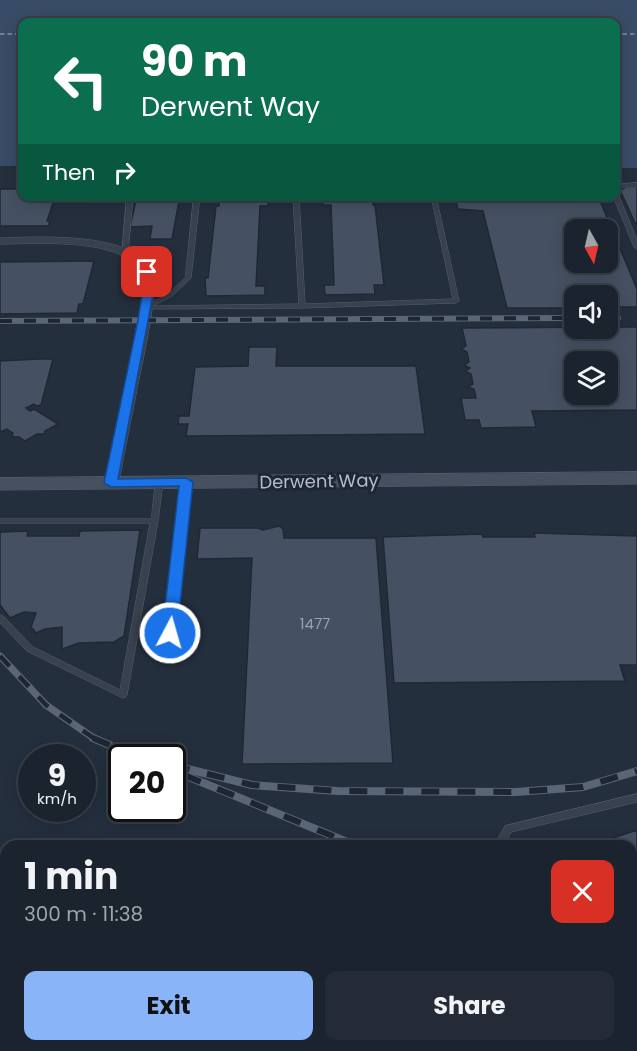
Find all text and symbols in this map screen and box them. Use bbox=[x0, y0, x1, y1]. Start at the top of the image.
text: 90 m bbox=[141, 32, 248, 91]
icon: left bbox=[42, 42, 120, 120]
text: Derwent Way bbox=[141, 88, 320, 125]
icon: right bbox=[108, 156, 141, 189]
text: Then bbox=[42, 157, 96, 188]
north arrow bbox=[564, 219, 618, 273]
map controls bbox=[564, 219, 618, 405]
pin bbox=[121, 246, 172, 297]
icon: arrive bbox=[130, 255, 163, 288]
button: sound bbox=[564, 285, 618, 339]
button: layers bbox=[564, 351, 618, 405]
street label: Derwent Way bbox=[259, 467, 379, 495]
position arrow bbox=[138, 601, 202, 665]
house number: 1477 bbox=[300, 613, 330, 634]
speed limit sign: 20 bbox=[108, 744, 186, 822]
text: 9 bbox=[48, 754, 66, 797]
text: km/h bbox=[37, 788, 77, 809]
text: 1 min bbox=[24, 851, 118, 902]
button: close bbox=[551, 860, 614, 923]
text: 300 m · 11:38 bbox=[24, 900, 143, 928]
button: Exit bbox=[24, 971, 313, 1040]
button: Share bbox=[325, 971, 614, 1040]

